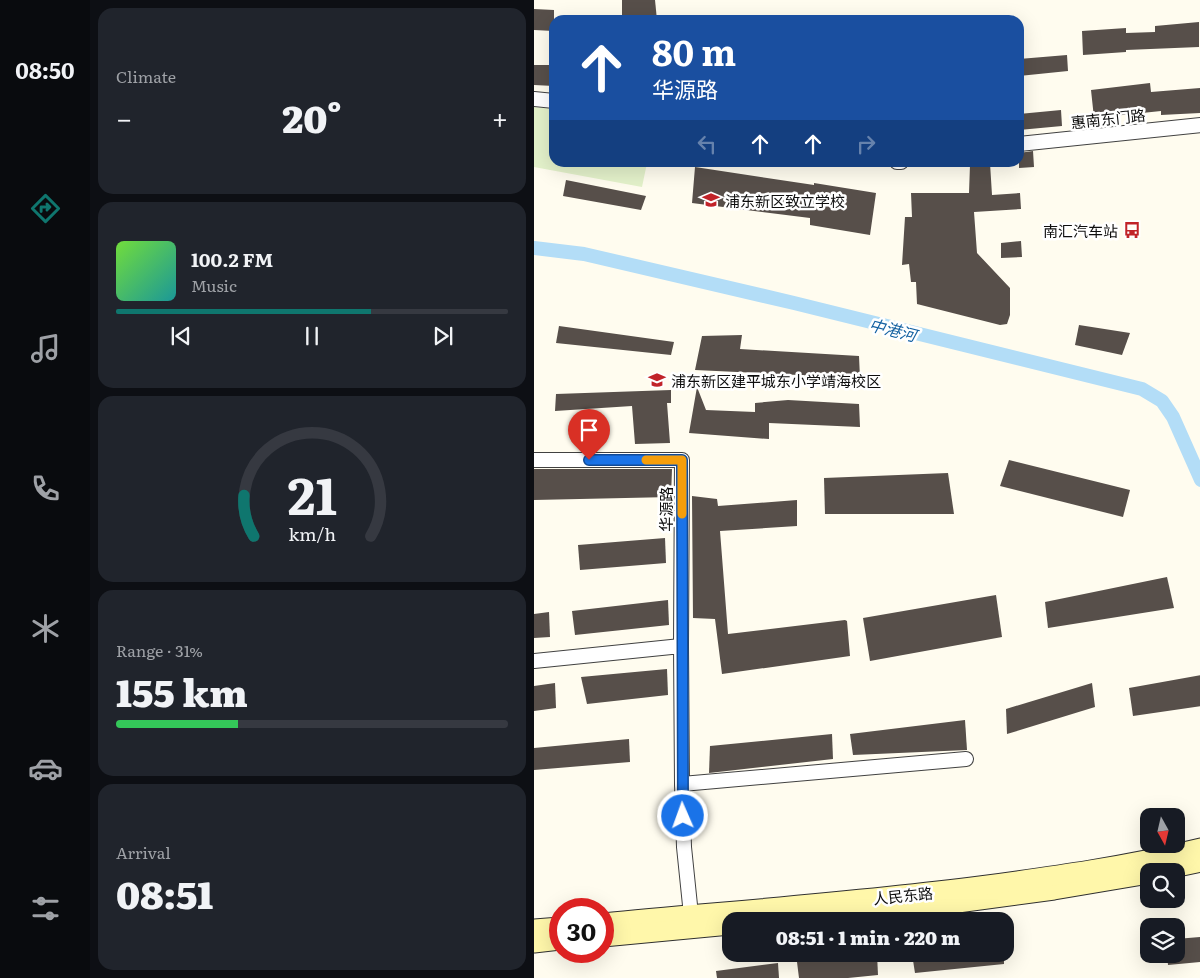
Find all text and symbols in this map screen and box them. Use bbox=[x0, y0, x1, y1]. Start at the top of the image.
text: 80 m bbox=[652, 25, 736, 77]
icon: ahead bbox=[569, 35, 634, 100]
text: 08:50 bbox=[15, 53, 75, 86]
text: Climate bbox=[116, 64, 176, 88]
text: 华源路 bbox=[652, 72, 718, 105]
text: 20° bbox=[282, 88, 342, 145]
text: − bbox=[116, 96, 132, 138]
text: + bbox=[492, 96, 508, 138]
street label: 惠南东门路 bbox=[1069, 103, 1147, 133]
icon: left bbox=[693, 130, 721, 158]
icon: ahead bbox=[746, 130, 774, 158]
icon: ahead bbox=[799, 130, 827, 158]
icon: right bbox=[852, 130, 880, 158]
place label: 浦东新区致立学校 bbox=[725, 189, 845, 212]
school or university icon: 浦东新区致立学校 bbox=[701, 190, 721, 210]
icon: directions bbox=[28, 191, 63, 226]
place label: 南汇汽车站 bbox=[1043, 219, 1118, 242]
bus stop icon: 南汇汽车站 bbox=[1122, 220, 1142, 240]
text: 100.2 FM bbox=[191, 245, 273, 273]
text: Music bbox=[191, 273, 237, 297]
water label: 中港河 bbox=[867, 312, 922, 347]
icon: previous bbox=[167, 322, 195, 350]
icon: pause bbox=[298, 322, 326, 350]
icon: next bbox=[429, 322, 457, 350]
icon: music bbox=[28, 331, 63, 366]
place label: 浦东新区建平城东小学靖海校区 bbox=[671, 369, 881, 392]
school or university icon: 浦东新区建平城东小学靖海校区 bbox=[647, 370, 667, 390]
pin bbox=[568, 409, 610, 460]
icon: arrive bbox=[575, 416, 603, 444]
text: 21 bbox=[287, 454, 337, 531]
icon: phone bbox=[28, 471, 63, 506]
street label: 华源路 bbox=[654, 486, 677, 532]
text: km/h bbox=[288, 520, 336, 547]
icon: climate bbox=[28, 611, 63, 646]
text: Range · 31% bbox=[116, 638, 203, 662]
text: 155 km bbox=[116, 662, 248, 719]
icon: car bbox=[28, 751, 63, 786]
position arrow bbox=[656, 789, 708, 841]
north arrow bbox=[1140, 808, 1185, 852]
map controls bbox=[1140, 808, 1185, 963]
text: Arrival bbox=[116, 840, 171, 864]
button: search bbox=[1140, 863, 1185, 908]
text: 08:51 bbox=[116, 864, 213, 921]
street label: 人民东路 bbox=[872, 880, 934, 910]
icon: filters bbox=[28, 891, 63, 926]
speed limit sign: 30 bbox=[549, 898, 614, 963]
button: layers bbox=[1140, 918, 1185, 963]
text: 08:51 · 1 min · 220 m bbox=[776, 923, 960, 951]

